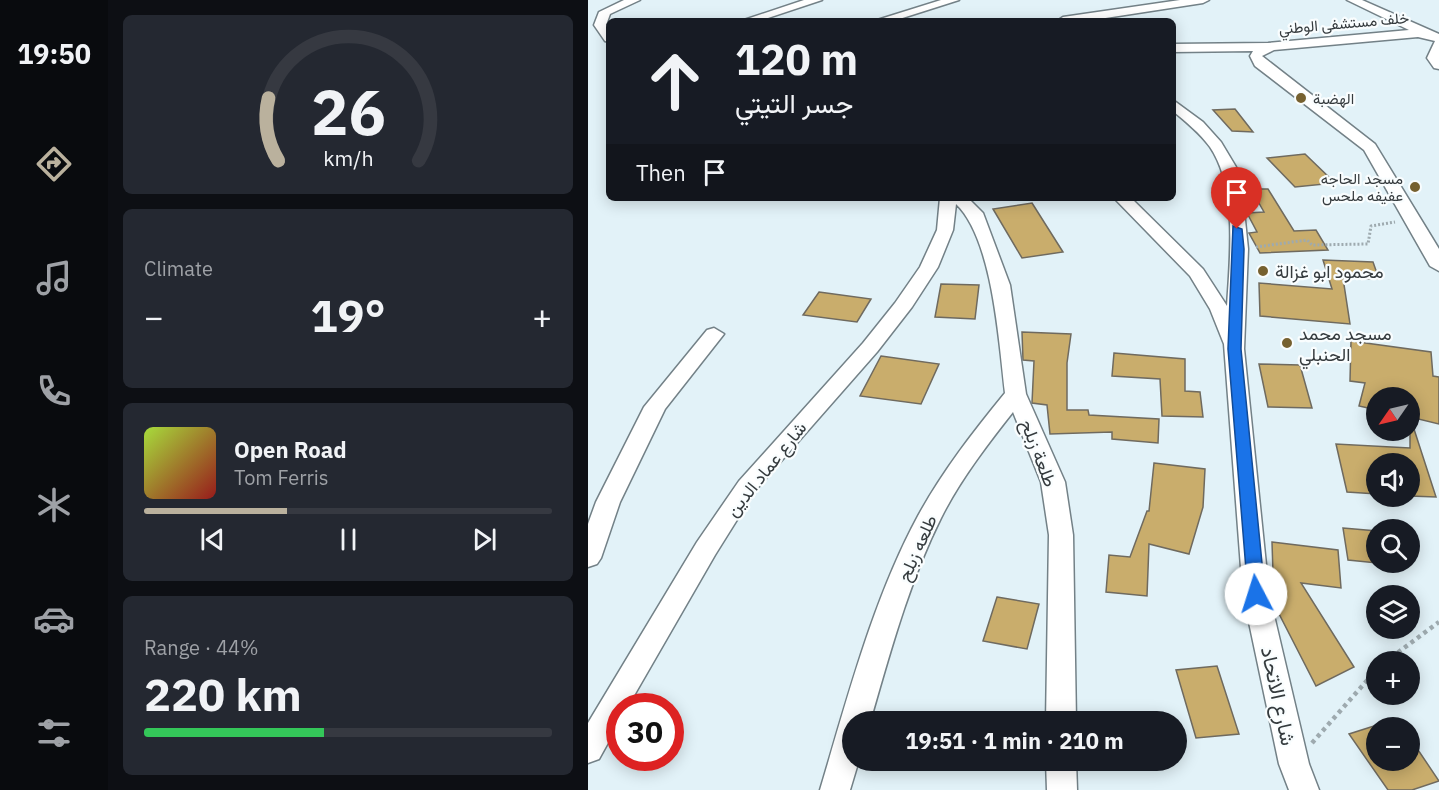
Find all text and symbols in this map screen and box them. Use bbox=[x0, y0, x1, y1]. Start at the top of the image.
street label: خلف مستشفى الوطني bbox=[1278, 8, 1410, 42]
text: 120 m bbox=[735, 32, 858, 87]
text: 19:50 bbox=[17, 36, 91, 71]
icon: ahead bbox=[636, 42, 714, 120]
text: 26 bbox=[311, 72, 385, 153]
text: جسر التيتي bbox=[735, 85, 853, 120]
place label: الهضبة bbox=[1313, 89, 1354, 108]
marker: الهضبة bbox=[1294, 91, 1308, 105]
icon: directions bbox=[33, 143, 75, 185]
text: km/h bbox=[323, 145, 373, 173]
icon: arrive bbox=[698, 156, 731, 189]
text: Then bbox=[636, 158, 686, 187]
pin bbox=[1211, 167, 1262, 229]
place label: مسجد الحاجه عفيفه ملحس bbox=[1321, 169, 1403, 206]
icon: arrive bbox=[1220, 176, 1253, 209]
marker: مسجد الحاجه عفيفه ملحس bbox=[1408, 180, 1422, 194]
text: Climate bbox=[144, 255, 213, 282]
icon: music bbox=[33, 257, 75, 299]
place label: محمود ابو غزالة bbox=[1275, 260, 1384, 283]
marker: محمود ابو غزالة bbox=[1256, 264, 1270, 278]
text: 19° bbox=[310, 286, 386, 344]
text: − bbox=[144, 295, 164, 338]
text: + bbox=[532, 295, 552, 338]
place label: مسجد محمد الحنبلي bbox=[1299, 322, 1392, 370]
marker: مسجد محمد الحنبلي bbox=[1280, 336, 1294, 350]
icon: phone bbox=[33, 370, 75, 412]
north arrow bbox=[1366, 387, 1420, 441]
map controls bbox=[1366, 387, 1420, 771]
street label: طلعة زبلح bbox=[1015, 416, 1062, 490]
street label: شارع عماد الدين bbox=[721, 417, 812, 522]
text: Open Road bbox=[234, 435, 347, 464]
button: sound bbox=[1366, 453, 1420, 507]
text: Tom Ferris bbox=[234, 464, 329, 491]
icon: climate bbox=[33, 484, 75, 526]
street label: طلعه زبلح bbox=[892, 511, 943, 585]
button: search bbox=[1366, 519, 1420, 573]
icon: previous bbox=[196, 523, 229, 556]
icon: pause bbox=[332, 523, 365, 556]
icon: next bbox=[468, 523, 501, 556]
position arrow bbox=[1224, 562, 1288, 626]
button: layers bbox=[1366, 585, 1420, 639]
icon: car bbox=[33, 598, 75, 640]
text: Range · 44% bbox=[144, 634, 259, 661]
street label: شارع الاتحاد bbox=[1254, 644, 1303, 748]
button: + bbox=[1366, 651, 1420, 705]
text: 220 km bbox=[144, 665, 302, 723]
speed limit sign: 30 bbox=[606, 693, 684, 771]
icon: filters bbox=[33, 712, 75, 754]
button: − bbox=[1366, 717, 1420, 771]
text: 19:51 · 1 min · 210 m bbox=[905, 726, 1124, 755]

